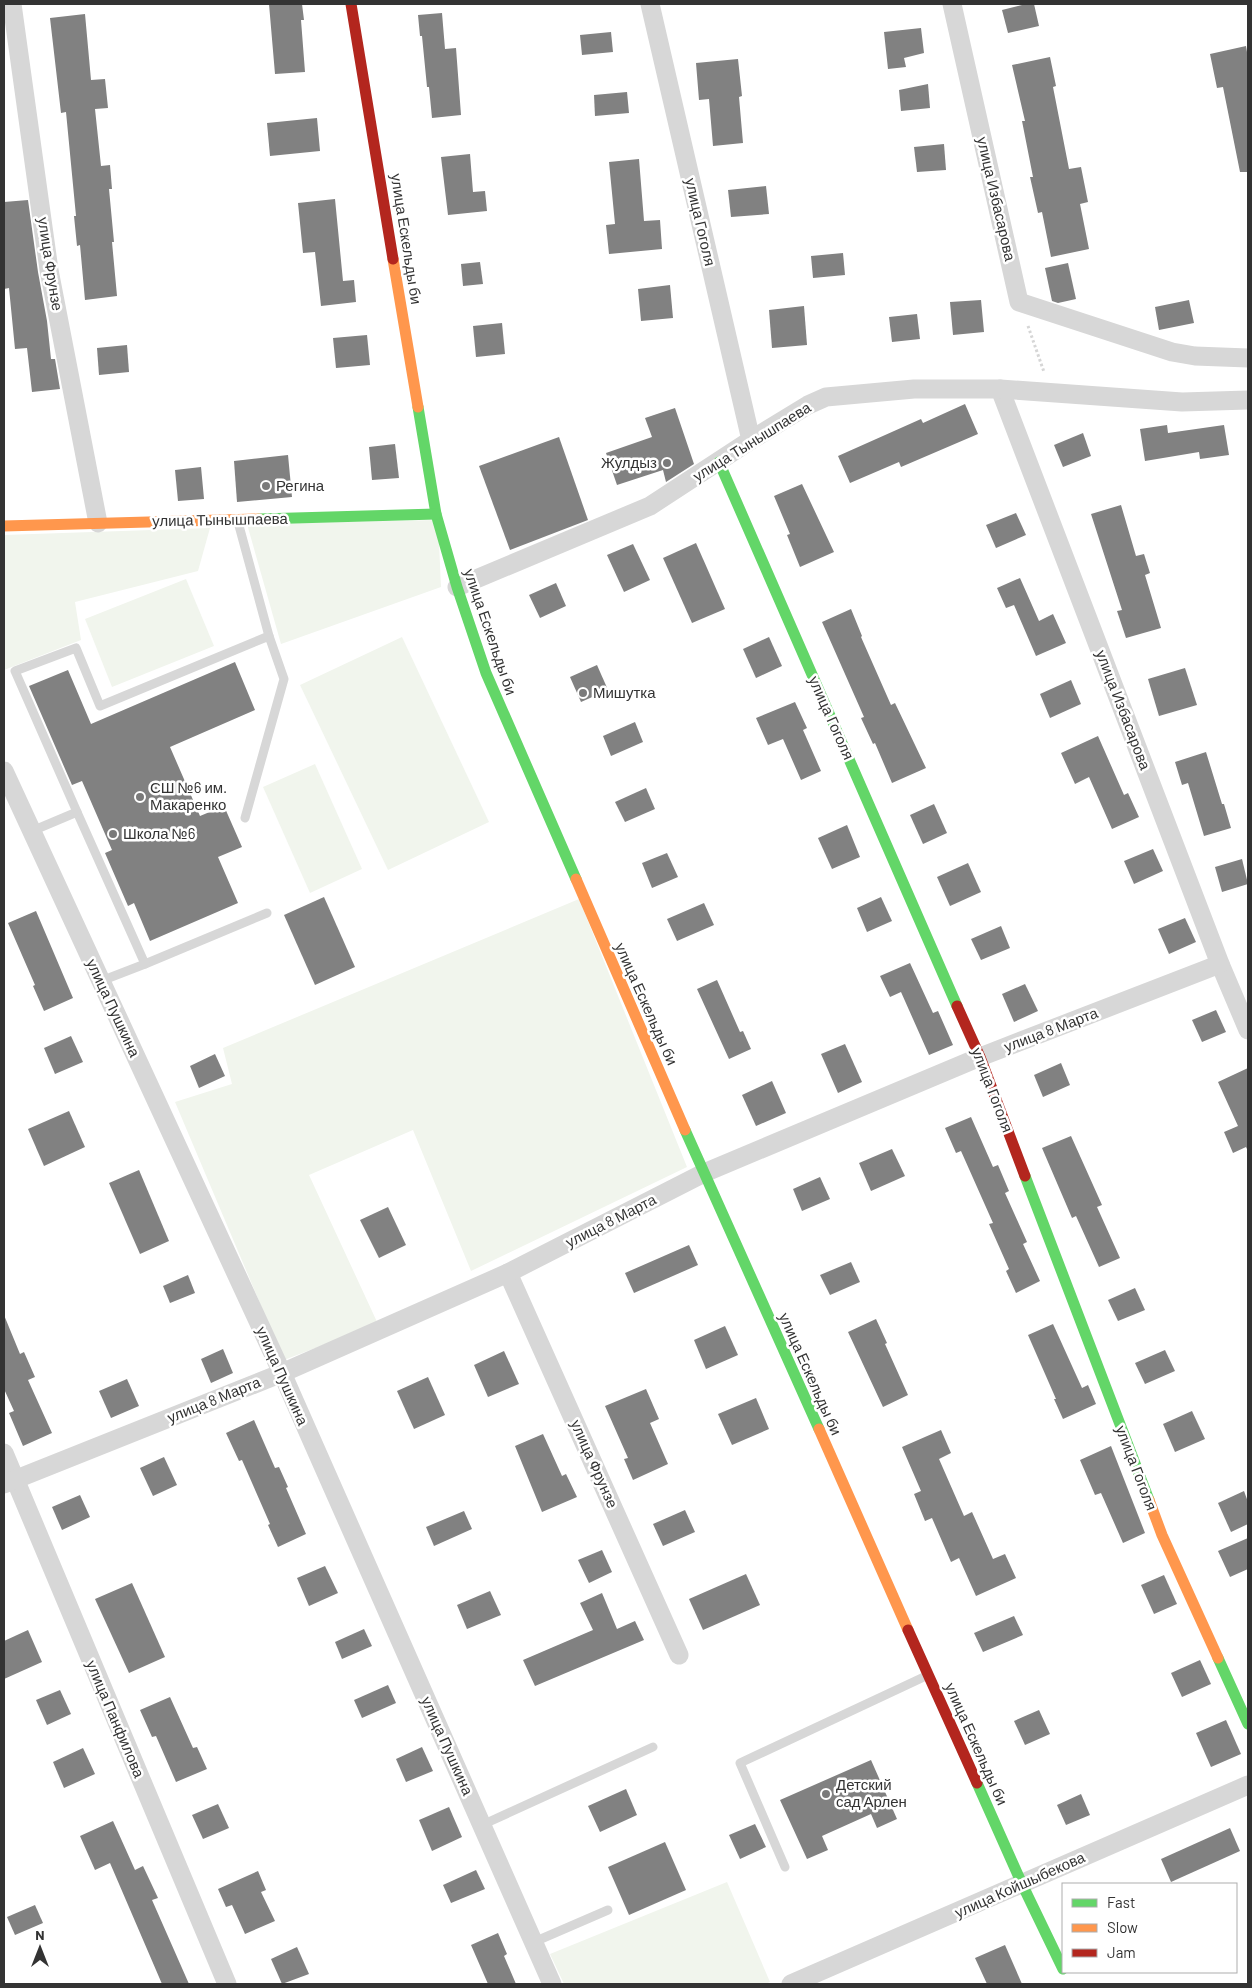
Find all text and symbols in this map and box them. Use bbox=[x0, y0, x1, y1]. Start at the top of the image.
street label: улица Избасарова bbox=[974, 135, 1020, 263]
street label: улица Ескельды би bbox=[388, 172, 426, 306]
street label: улица Гоголя bbox=[682, 176, 720, 268]
street label: улица Фрунзе bbox=[35, 216, 67, 312]
street label: улица Тынышпаева bbox=[689, 397, 814, 485]
place label: Жулдыз bbox=[601, 453, 657, 471]
marker: Жулдыз bbox=[661, 457, 673, 469]
place label: Регина bbox=[276, 476, 325, 494]
marker: Регина bbox=[260, 480, 272, 492]
street label: улица Тынышпаева bbox=[152, 509, 289, 529]
street label: улица Ескельды би bbox=[461, 566, 521, 697]
street label: улица Избасарова bbox=[1093, 647, 1155, 773]
street label: улица Гоголя bbox=[805, 673, 858, 762]
place label: Мишутка bbox=[593, 683, 656, 701]
marker: Мишутка bbox=[577, 687, 589, 699]
place label: СШ №6 им. Макаренко bbox=[150, 778, 227, 813]
marker: СШ №6 им. Макаренко bbox=[134, 791, 146, 803]
place label: Школа №6 bbox=[123, 824, 195, 842]
marker: Школа №6 bbox=[107, 828, 119, 840]
street label: улица Ескельды би bbox=[612, 940, 682, 1068]
street label: улица Пушкина bbox=[83, 956, 145, 1060]
street label: улица 8 Марта bbox=[1001, 1003, 1101, 1055]
street label: улица Гоголя bbox=[968, 1045, 1017, 1135]
street label: улица 8 Марта bbox=[562, 1189, 659, 1251]
street label: улица Ескельды би bbox=[776, 1310, 846, 1438]
street label: улица Пушкина bbox=[253, 1323, 313, 1428]
street label: улица 8 Марта bbox=[164, 1372, 264, 1426]
street label: улица Фрунзе bbox=[567, 1417, 622, 1510]
street label: улица Гоголя bbox=[1112, 1423, 1161, 1513]
street label: улица Панфилова bbox=[83, 1657, 149, 1781]
street label: улица Ескельды би bbox=[942, 1680, 1012, 1808]
street label: улица Пушкина bbox=[418, 1693, 478, 1798]
place label: Детский сад Арлен bbox=[836, 1775, 907, 1810]
marker: Детский сад Арлен bbox=[820, 1788, 832, 1800]
street label: улица Койшыбекова bbox=[952, 1847, 1088, 1921]
legend bbox=[1062, 1883, 1237, 1973]
text: Fast bbox=[1107, 1893, 1135, 1911]
text: Slow bbox=[1107, 1918, 1138, 1936]
north arrow bbox=[15, 1923, 65, 1973]
text: N bbox=[35, 1926, 45, 1943]
text: Jam bbox=[1107, 1943, 1136, 1961]

